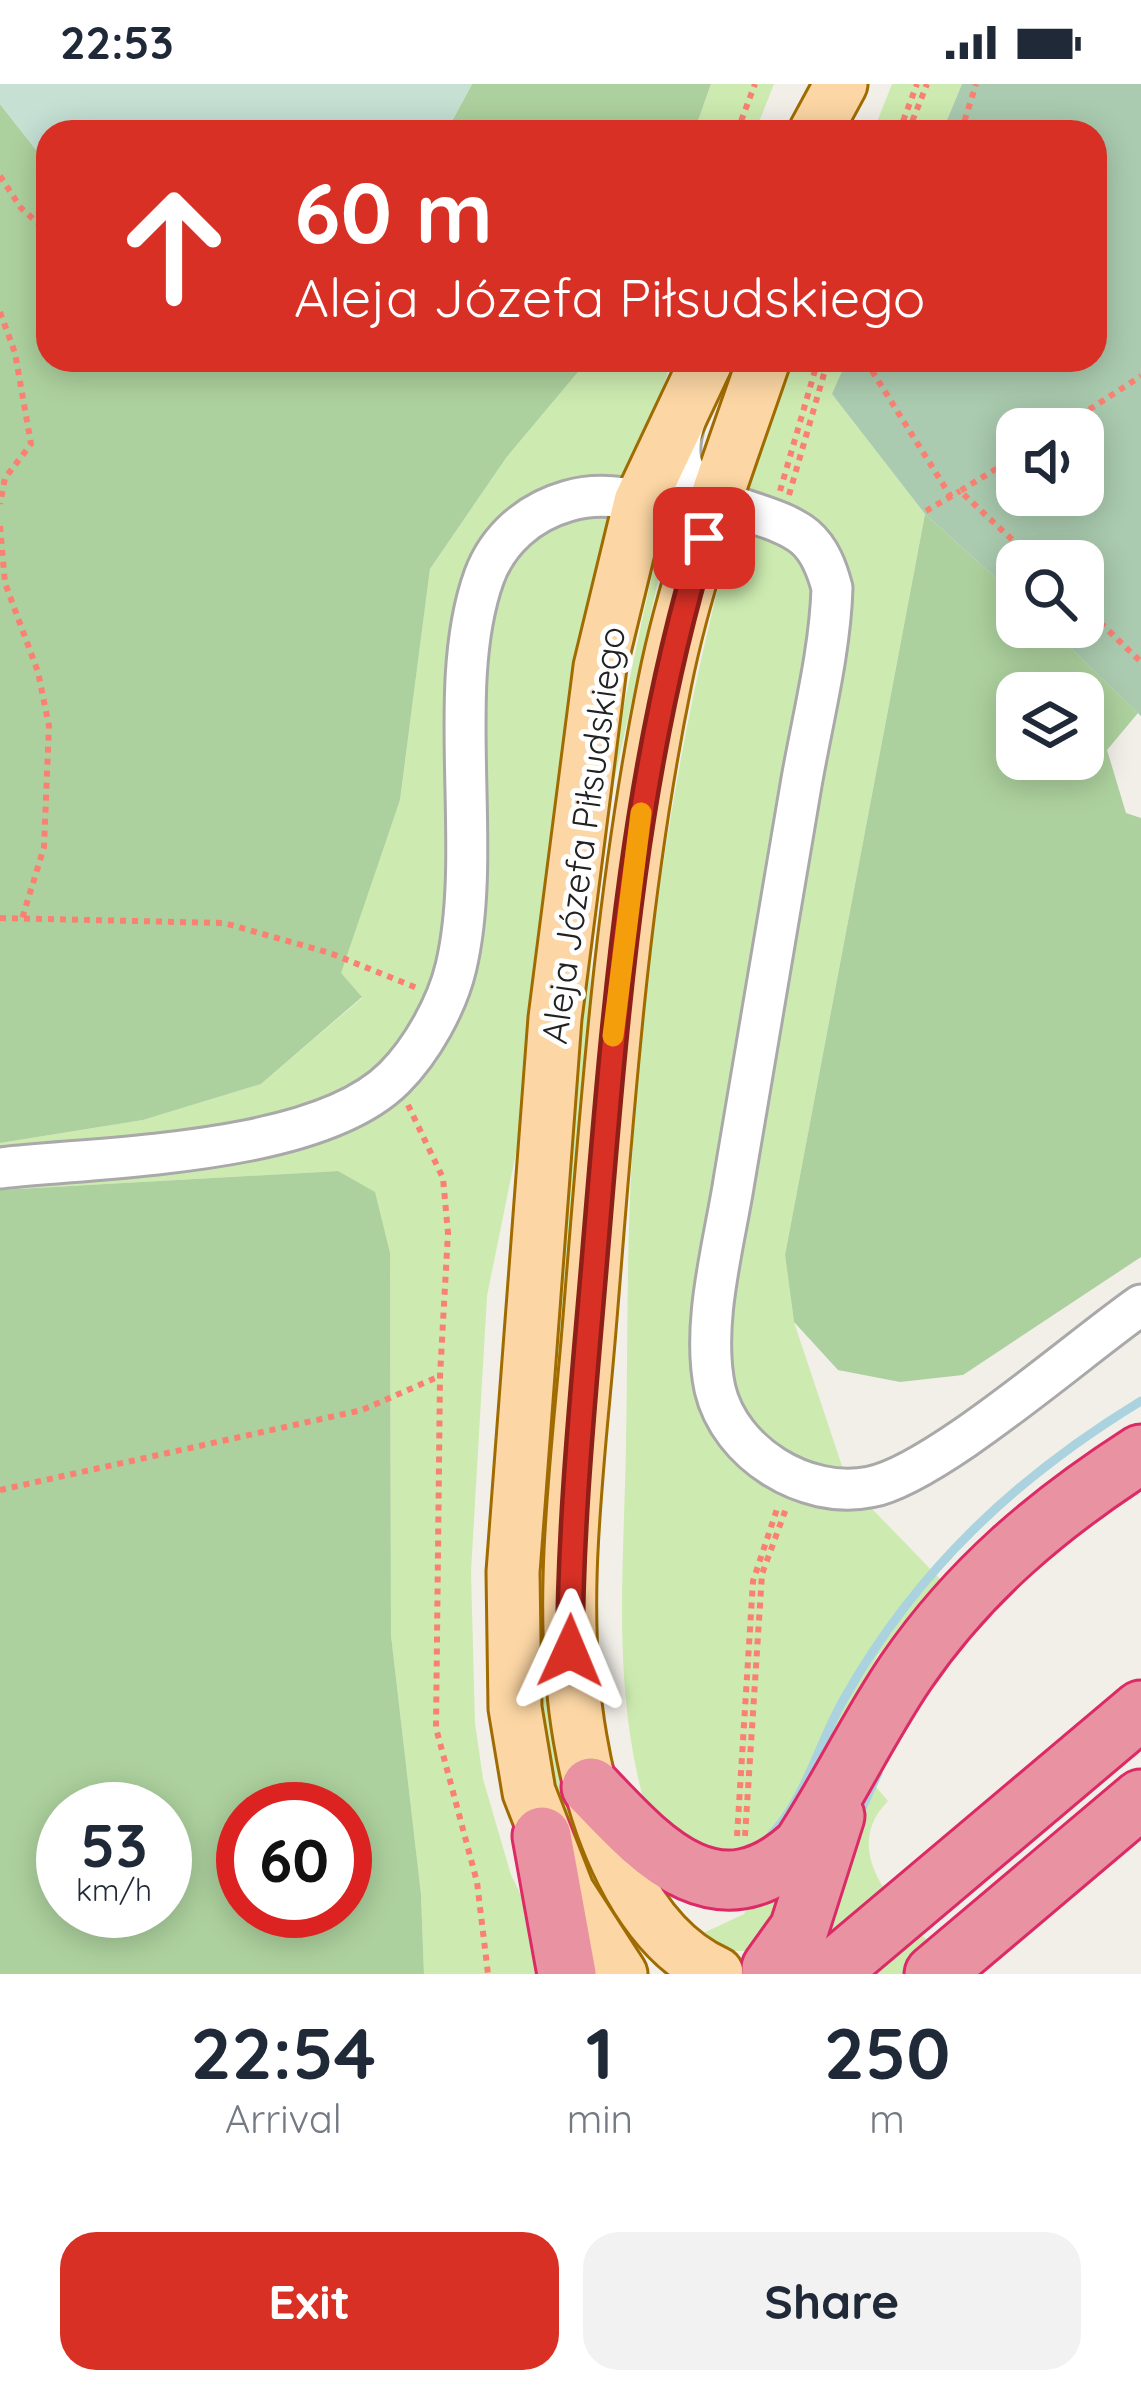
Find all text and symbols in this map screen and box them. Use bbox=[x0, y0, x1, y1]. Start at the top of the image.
text: 22:53 bbox=[60, 14, 174, 70]
text: 60 m bbox=[294, 159, 493, 264]
icon: ahead bbox=[96, 168, 252, 324]
text: Aleja Józefa Piłsudskiego bbox=[294, 263, 925, 331]
map controls bbox=[996, 408, 1104, 780]
button: sound bbox=[996, 408, 1104, 516]
pin bbox=[653, 487, 755, 589]
icon: arrive bbox=[671, 505, 737, 571]
button: search bbox=[996, 540, 1104, 648]
street label: Aleja Józefa Piłsudskiego bbox=[531, 623, 634, 1046]
button: layers bbox=[996, 672, 1104, 780]
position arrow bbox=[507, 1588, 633, 1714]
speed limit sign: 60 bbox=[216, 1782, 372, 1938]
text: 53 bbox=[81, 1807, 147, 1882]
text: km/h bbox=[76, 1871, 152, 1909]
text: 22:54 bbox=[191, 2007, 376, 2097]
text: 1 bbox=[586, 2007, 614, 2097]
text: 250 bbox=[824, 2007, 950, 2097]
text: Arrival bbox=[225, 2094, 342, 2143]
text: min bbox=[567, 2094, 633, 2143]
text: m bbox=[869, 2094, 905, 2143]
button: Exit bbox=[60, 2232, 559, 2370]
button: Share bbox=[583, 2232, 1081, 2370]

